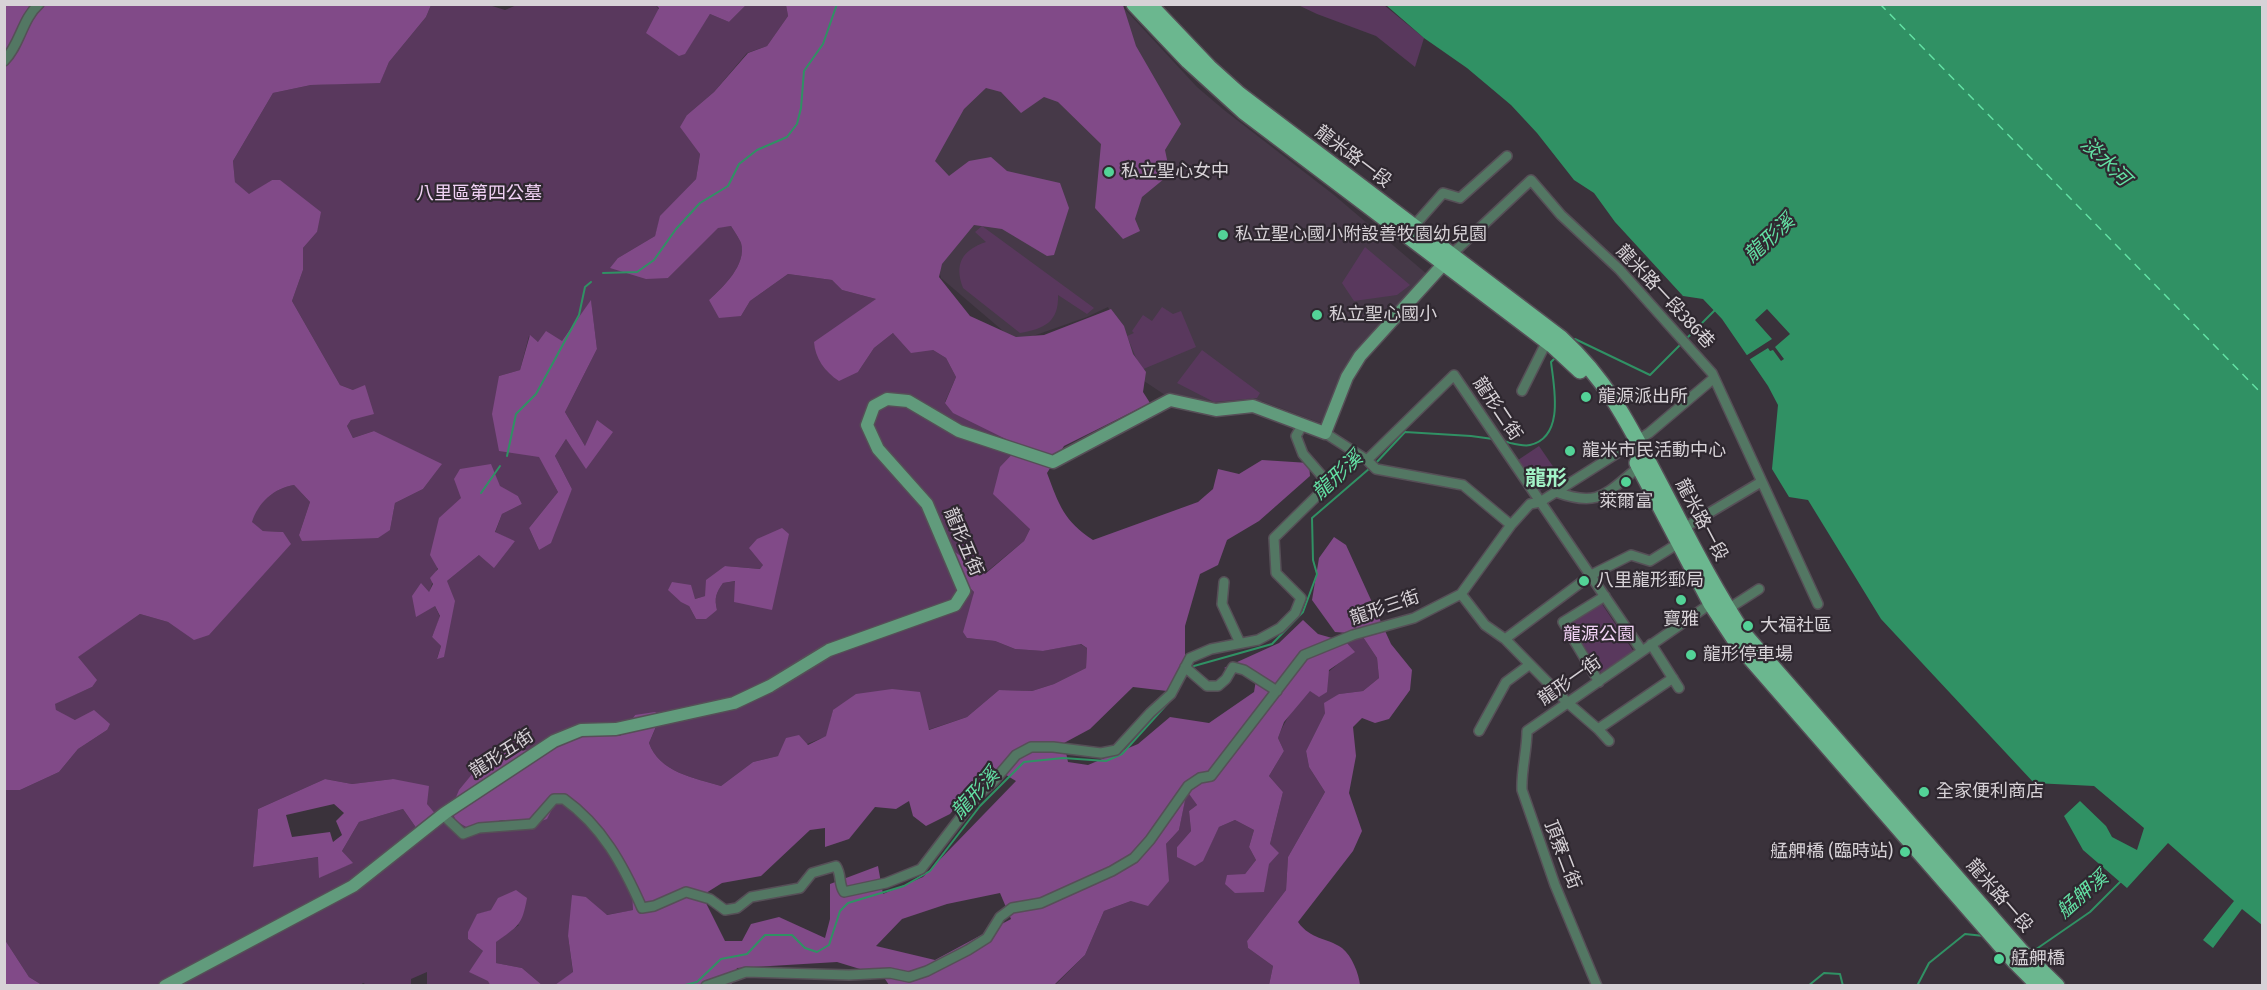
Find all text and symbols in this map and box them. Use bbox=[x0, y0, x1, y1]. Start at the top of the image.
street label: 龍米路一段 bbox=[1311, 121, 1395, 193]
water label: 淡水河 bbox=[2075, 133, 2135, 191]
place label: 私立聖心女中 bbox=[1121, 161, 1229, 183]
marker: 私立聖心女中 bbox=[1102, 165, 1116, 179]
park label: 八里區第四公墓 bbox=[416, 183, 542, 205]
water label: 龍形溪 bbox=[1740, 210, 1800, 268]
place label: 私立聖心國小附設善牧園幼兒園 bbox=[1235, 224, 1487, 246]
marker: 私立聖心國小附設善牧園幼兒園 bbox=[1216, 228, 1230, 242]
street label: 龍米路一段386巷 bbox=[1611, 241, 1719, 353]
place label: 私立聖心國小 bbox=[1329, 304, 1437, 326]
marker: 私立聖心國小 bbox=[1310, 308, 1324, 322]
street label: 龍形二街 bbox=[1468, 373, 1526, 445]
place label: 龍源派出所 bbox=[1598, 386, 1688, 408]
marker: 龍源派出所 bbox=[1579, 390, 1593, 404]
place label: 龍米市民活動中心 bbox=[1582, 440, 1726, 462]
marker: 龍米市民活動中心 bbox=[1563, 444, 1577, 458]
water label: 龍形溪 bbox=[1308, 447, 1368, 505]
district label: 龍形 bbox=[1525, 466, 1567, 492]
marker: 萊爾富 bbox=[1619, 475, 1633, 489]
street label: 龍米路一段 bbox=[1670, 475, 1732, 565]
place label: 萊爾富 bbox=[1599, 491, 1653, 513]
street label: 龍形五街 bbox=[939, 505, 987, 579]
place label: 八里龍形郵局 bbox=[1596, 570, 1704, 592]
marker: 八里龍形郵局 bbox=[1577, 574, 1591, 588]
street label: 龍形三街 bbox=[1347, 586, 1423, 630]
marker: 寶雅 bbox=[1674, 593, 1688, 607]
place label: 寶雅 bbox=[1663, 609, 1699, 631]
place label: 大福社區 bbox=[1760, 615, 1832, 637]
marker: 大福社區 bbox=[1741, 619, 1755, 633]
park label: 龍源公園 bbox=[1563, 624, 1635, 646]
place label: 龍形停車場 bbox=[1703, 644, 1793, 666]
marker: 龍形停車場 bbox=[1684, 648, 1698, 662]
street label: 龍形一街 bbox=[1534, 652, 1606, 710]
street label: 龍形五街 bbox=[466, 725, 538, 783]
water label: 龍形溪 bbox=[947, 764, 1005, 824]
place label: 全家便利商店 bbox=[1936, 781, 2044, 803]
marker: 全家便利商店 bbox=[1917, 785, 1931, 799]
street label: 頂寮二街 bbox=[1539, 818, 1585, 892]
place label: 艋舺橋 (臨時站) bbox=[1770, 841, 1893, 863]
marker: 艋舺橋 (臨時站) bbox=[1898, 845, 1912, 859]
street label: 龍米路一段 bbox=[1961, 855, 2037, 937]
water label: 艋舺溪 bbox=[2052, 866, 2114, 924]
place label: 艋舺橋 bbox=[2011, 948, 2065, 970]
marker: 艋舺橋 bbox=[1992, 952, 2006, 966]

